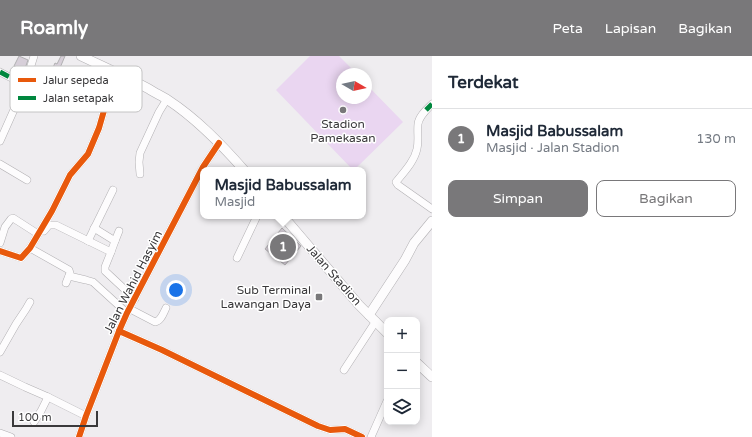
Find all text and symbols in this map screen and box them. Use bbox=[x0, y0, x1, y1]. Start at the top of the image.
text: Roamly bbox=[20, 17, 88, 39]
text: Peta bbox=[552, 20, 583, 37]
text: Lapisan bbox=[605, 20, 656, 37]
text: Bagikan bbox=[678, 20, 732, 37]
legend bbox=[10, 66, 142, 112]
north arrow bbox=[336, 68, 372, 104]
text: Terdekat bbox=[448, 72, 518, 93]
text: Jalur sepeda bbox=[43, 74, 109, 87]
text: Jalan setapak bbox=[43, 92, 114, 105]
marker: Stadion Pamekasan bbox=[338, 105, 348, 115]
place label: Stadion Pamekasan bbox=[310, 117, 376, 145]
text: Masjid Babussalam bbox=[486, 122, 623, 140]
text: 1 bbox=[457, 131, 465, 147]
text: 130 m bbox=[696, 131, 736, 147]
text: Masjid · Jalan Stadion bbox=[486, 140, 619, 156]
popup bbox=[200, 167, 366, 219]
text: Masjid Babussalam bbox=[214, 176, 352, 194]
button: Simpan bbox=[448, 180, 588, 217]
button: Bagikan bbox=[596, 180, 736, 217]
text: Masjid bbox=[214, 194, 255, 210]
street label: Jalan Wahid Hasyim bbox=[101, 228, 165, 336]
pin: 1 bbox=[270, 232, 296, 262]
street label: Jalan Stadion bbox=[304, 242, 364, 308]
your location bbox=[166, 280, 186, 300]
place label: Sub Terminal Lawangan Daya bbox=[221, 283, 311, 311]
marker: Sub Terminal Lawangan Daya bbox=[314, 292, 324, 302]
map controls bbox=[384, 317, 420, 425]
button: + bbox=[384, 317, 420, 353]
button: − bbox=[384, 353, 420, 389]
button: layers bbox=[384, 389, 420, 425]
scale bar bbox=[12, 409, 98, 428]
text: 100 m bbox=[18, 411, 52, 424]

